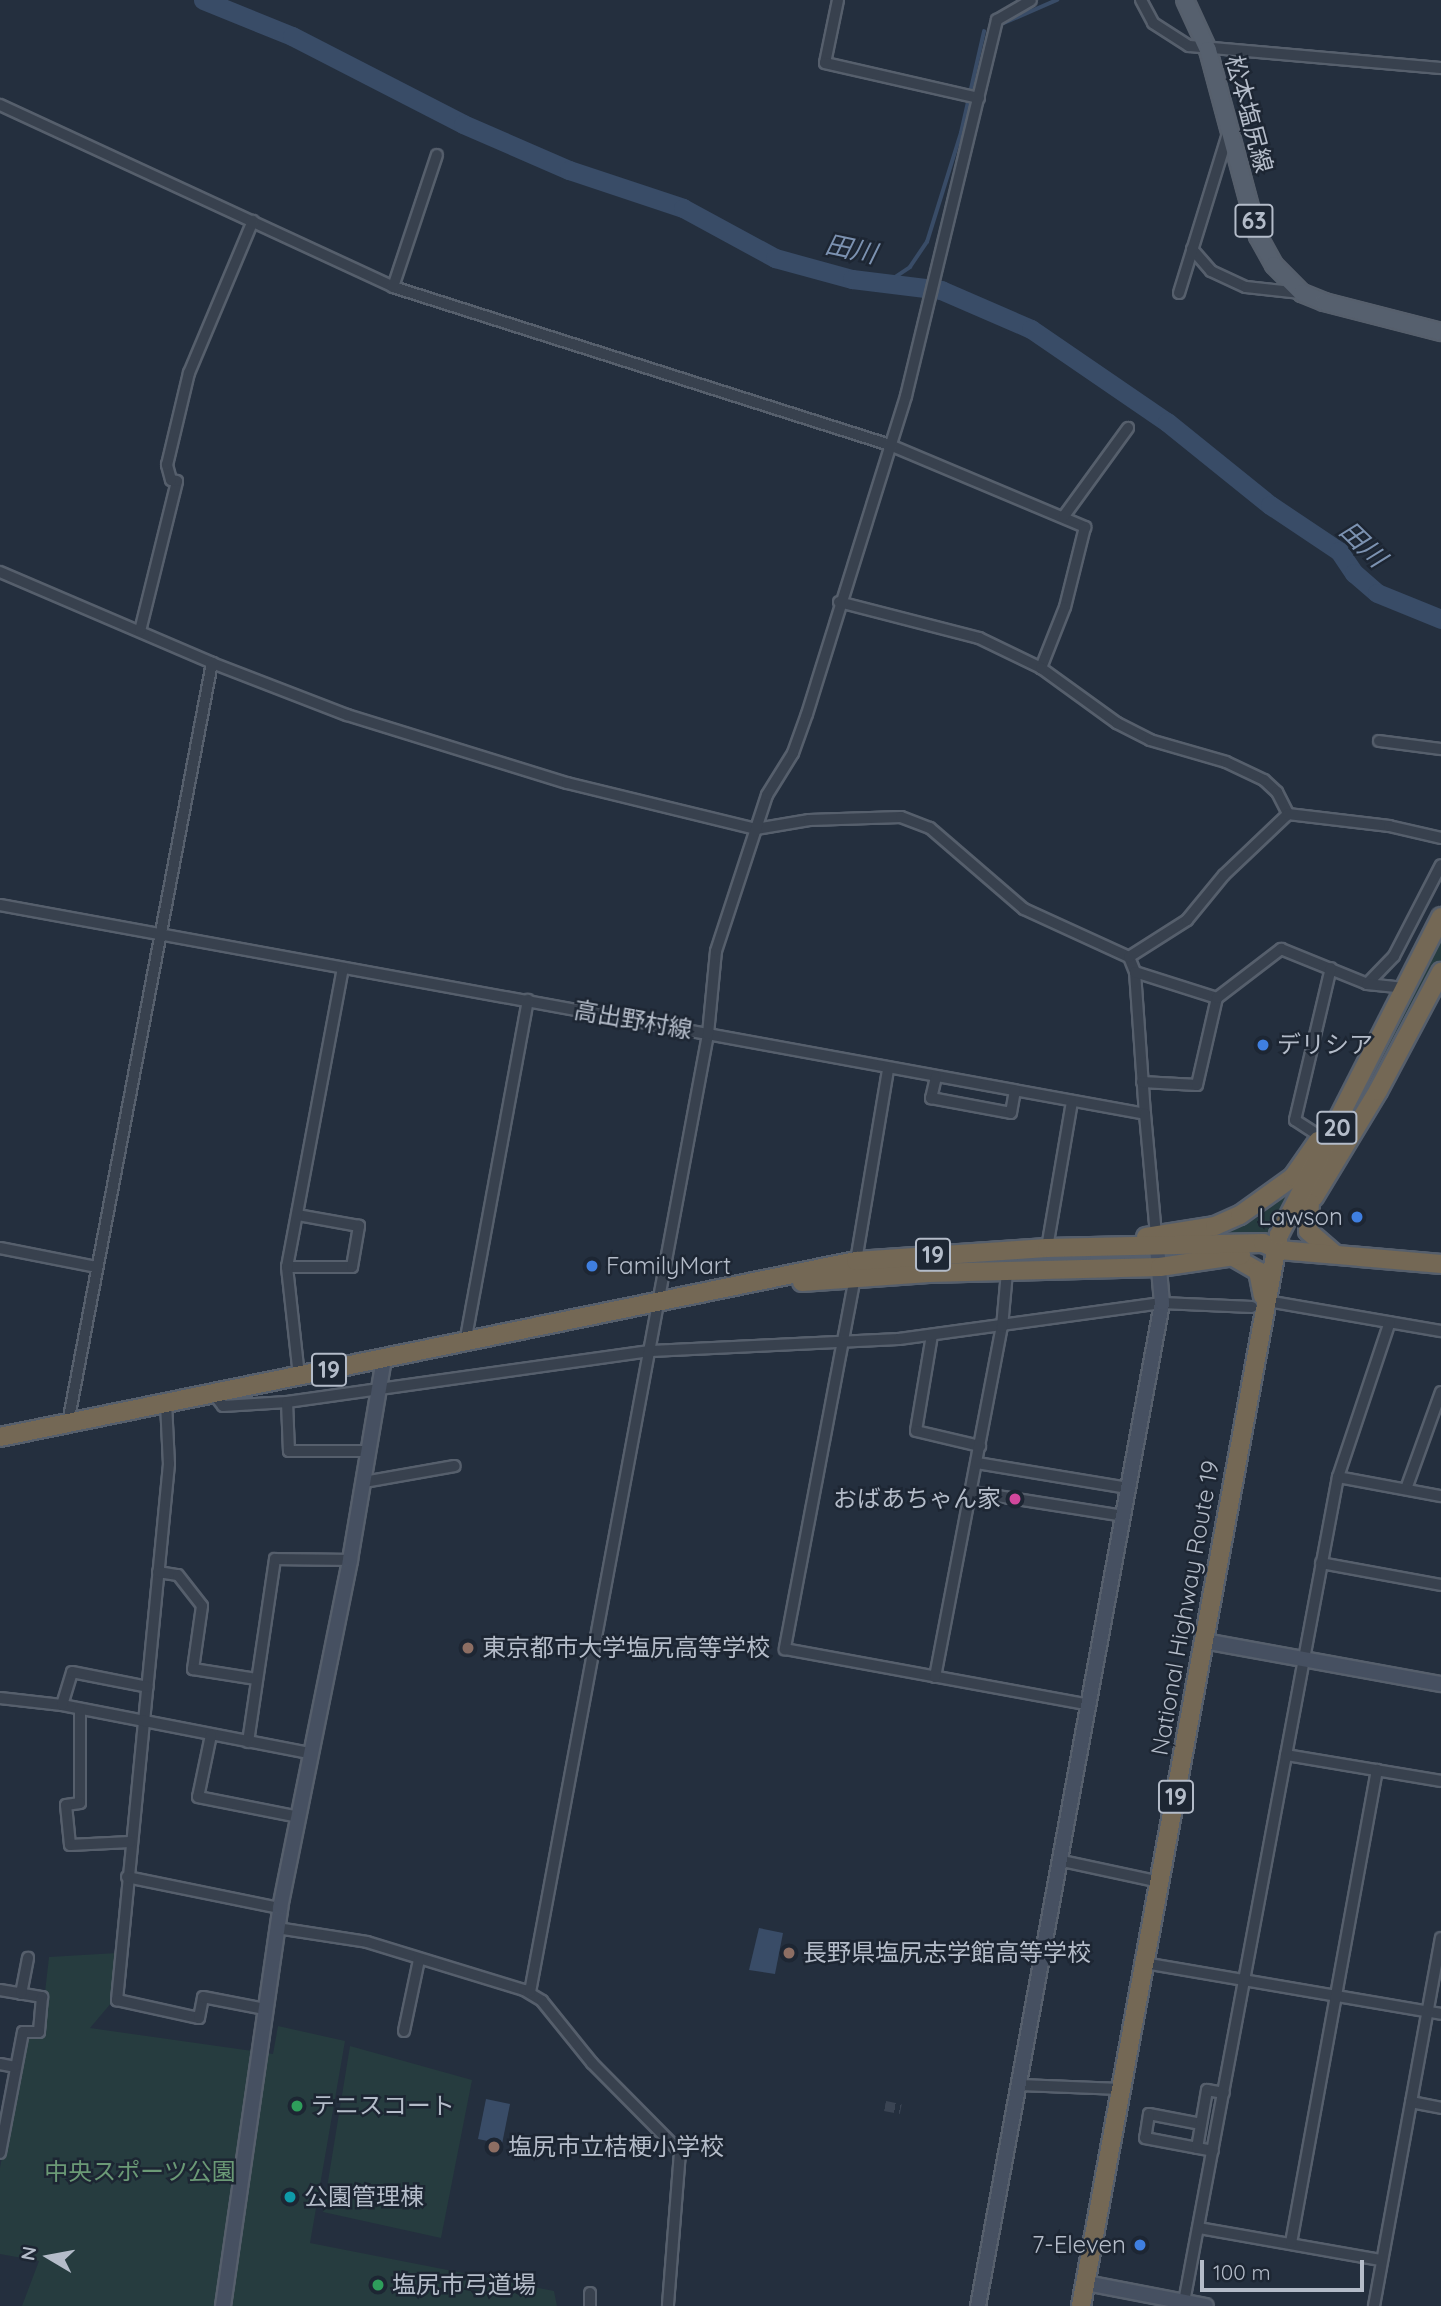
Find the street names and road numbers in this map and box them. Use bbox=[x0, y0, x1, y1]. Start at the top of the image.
street label: 松本塩尻線 bbox=[1220, 52, 1278, 176]
road number: 63 bbox=[1233, 202, 1275, 241]
street label: 高出野村線 bbox=[571, 995, 695, 1045]
road number: 20 bbox=[1316, 1108, 1358, 1148]
road number: 19 bbox=[914, 1236, 952, 1274]
road number: 19 bbox=[310, 1350, 348, 1390]
street label: National Highway Route 19 bbox=[1145, 1458, 1225, 1758]
road number: 19 bbox=[1157, 1778, 1195, 1816]

